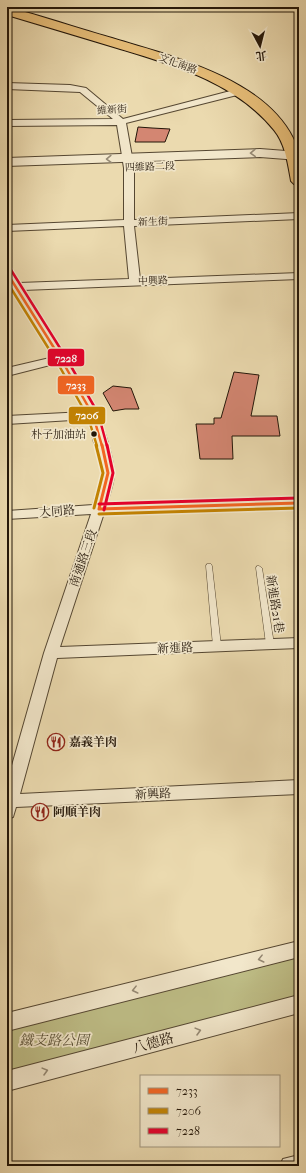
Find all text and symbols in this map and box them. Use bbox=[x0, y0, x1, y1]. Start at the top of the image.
north arrow bbox=[240, 26, 280, 66]
text: 北 bbox=[255, 48, 267, 63]
street label: 文化南路 bbox=[157, 52, 199, 76]
street label: 維新街 bbox=[97, 103, 127, 117]
one-way arrow bbox=[250, 149, 256, 158]
one-way arrow bbox=[106, 155, 112, 163]
street label: 四維路二段 bbox=[125, 160, 175, 174]
street label: 新生街 bbox=[138, 215, 168, 229]
street label: 中興路 bbox=[138, 274, 168, 288]
line badge: 7228 bbox=[47, 348, 85, 367]
text: 7228 bbox=[54, 352, 78, 365]
line badge: 7233 bbox=[57, 375, 95, 395]
text: 7233 bbox=[65, 379, 86, 392]
line badge: 7206 bbox=[68, 406, 106, 425]
text: 7206 bbox=[75, 409, 100, 422]
place label: 朴子加油站 bbox=[31, 428, 86, 441]
marker: 朴子加油站 bbox=[89, 429, 99, 439]
street label: 大同路 bbox=[39, 503, 75, 519]
street label: 南通路三段 bbox=[67, 527, 99, 589]
street label: 新進路21巷 bbox=[264, 574, 286, 634]
street label: 新進路 bbox=[157, 640, 193, 656]
restaurant icon: 嘉義羊肉 bbox=[46, 732, 66, 752]
place label: 嘉義羊肉 bbox=[69, 735, 117, 749]
street label: 新興路 bbox=[135, 786, 171, 802]
restaurant icon: 阿順羊肉 bbox=[30, 802, 50, 822]
place label: 阿順羊肉 bbox=[53, 805, 101, 819]
one-way arrow bbox=[258, 954, 265, 963]
one-way arrow bbox=[132, 986, 138, 994]
one-way arrow bbox=[194, 1027, 201, 1036]
street label: 八德路 bbox=[131, 1029, 175, 1057]
park label: 鐵支路公園 bbox=[19, 1032, 91, 1049]
one-way arrow bbox=[41, 1067, 48, 1076]
legend bbox=[140, 1075, 280, 1147]
text: 7233 bbox=[176, 1084, 198, 1098]
text: 7206 bbox=[176, 1104, 202, 1118]
text: 7228 bbox=[176, 1124, 200, 1138]

